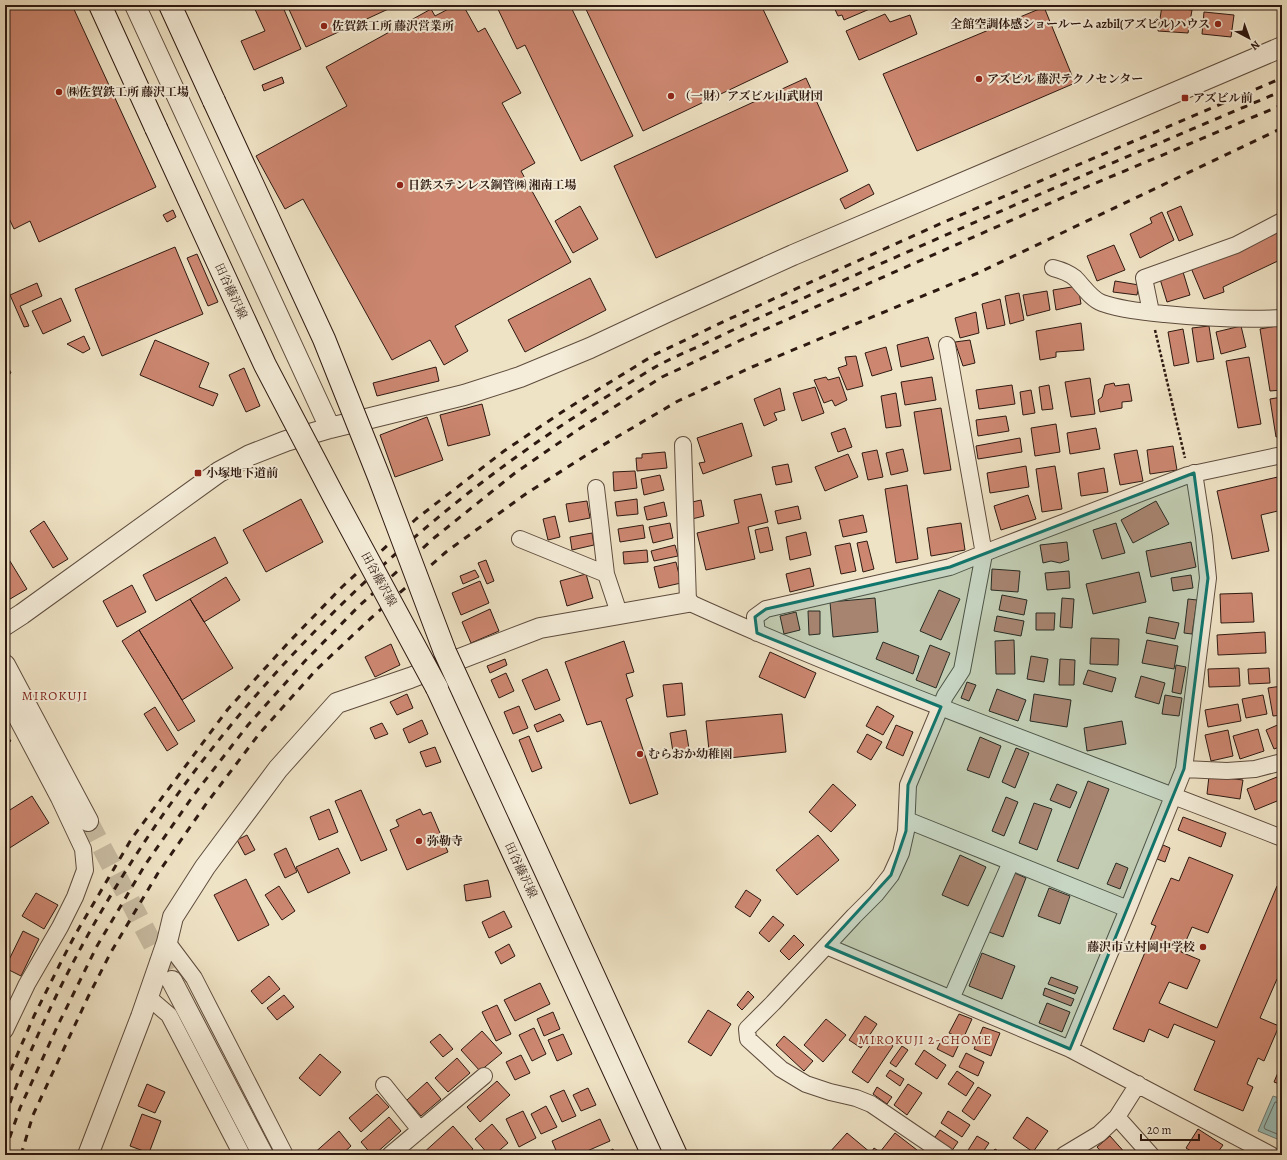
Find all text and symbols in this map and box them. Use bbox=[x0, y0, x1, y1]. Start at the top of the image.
place label: 全館空調体感ショールーム azbil(アズビル)ハウス bbox=[950, 16, 1210, 32]
place label: 佐賀鉄工所 藤沢営業所 bbox=[332, 18, 454, 34]
north arrow bbox=[1229, 18, 1269, 58]
marker: 全館空調体感ショールーム azbil(アズビル)ハウス bbox=[1213, 19, 1223, 29]
marker: 佐賀鉄工所 藤沢営業所 bbox=[319, 21, 329, 31]
text: N bbox=[1247, 37, 1263, 53]
place label: アズビル 藤沢テクノセンター bbox=[987, 71, 1143, 87]
marker: アズビル 藤沢テクノセンター bbox=[974, 74, 984, 84]
place label: ㈱佐賀鉄工所 藤沢工場 bbox=[67, 84, 189, 100]
marker: ㈱佐賀鉄工所 藤沢工場 bbox=[54, 87, 64, 97]
place label: （一財）アズビル山武財団 bbox=[679, 88, 823, 104]
place label: アズビル前 bbox=[1193, 90, 1253, 106]
marker: （一財）アズビル山武財団 bbox=[666, 91, 676, 101]
marker: アズビル前 bbox=[1180, 93, 1190, 103]
place label: 日鉄ステンレス鋼管㈱ 湘南工場 bbox=[408, 177, 577, 193]
marker: 日鉄ステンレス鋼管㈱ 湘南工場 bbox=[395, 180, 405, 190]
street label: 田谷藤沢線 bbox=[211, 260, 251, 322]
place label: 小塚地下道前 bbox=[206, 465, 278, 481]
marker: 小塚地下道前 bbox=[193, 468, 203, 478]
street label: 田谷藤沢線 bbox=[357, 549, 401, 609]
district label: MIROKUJI bbox=[22, 687, 88, 704]
place label: むらおか幼稚園 bbox=[648, 746, 732, 762]
marker: むらおか幼稚園 bbox=[635, 749, 645, 759]
place label: 弥勒寺 bbox=[427, 833, 463, 849]
marker: 弥勒寺 bbox=[414, 836, 424, 846]
street label: 田谷藤沢線 bbox=[501, 839, 541, 901]
place label: 藤沢市立村岡中学校 bbox=[1087, 939, 1195, 955]
marker: 藤沢市立村岡中学校 bbox=[1198, 942, 1208, 952]
district label: MIROKUJI 2-CHOME bbox=[858, 1031, 992, 1048]
scale bar bbox=[1141, 1116, 1199, 1142]
text: 20 m bbox=[1147, 1122, 1171, 1138]

